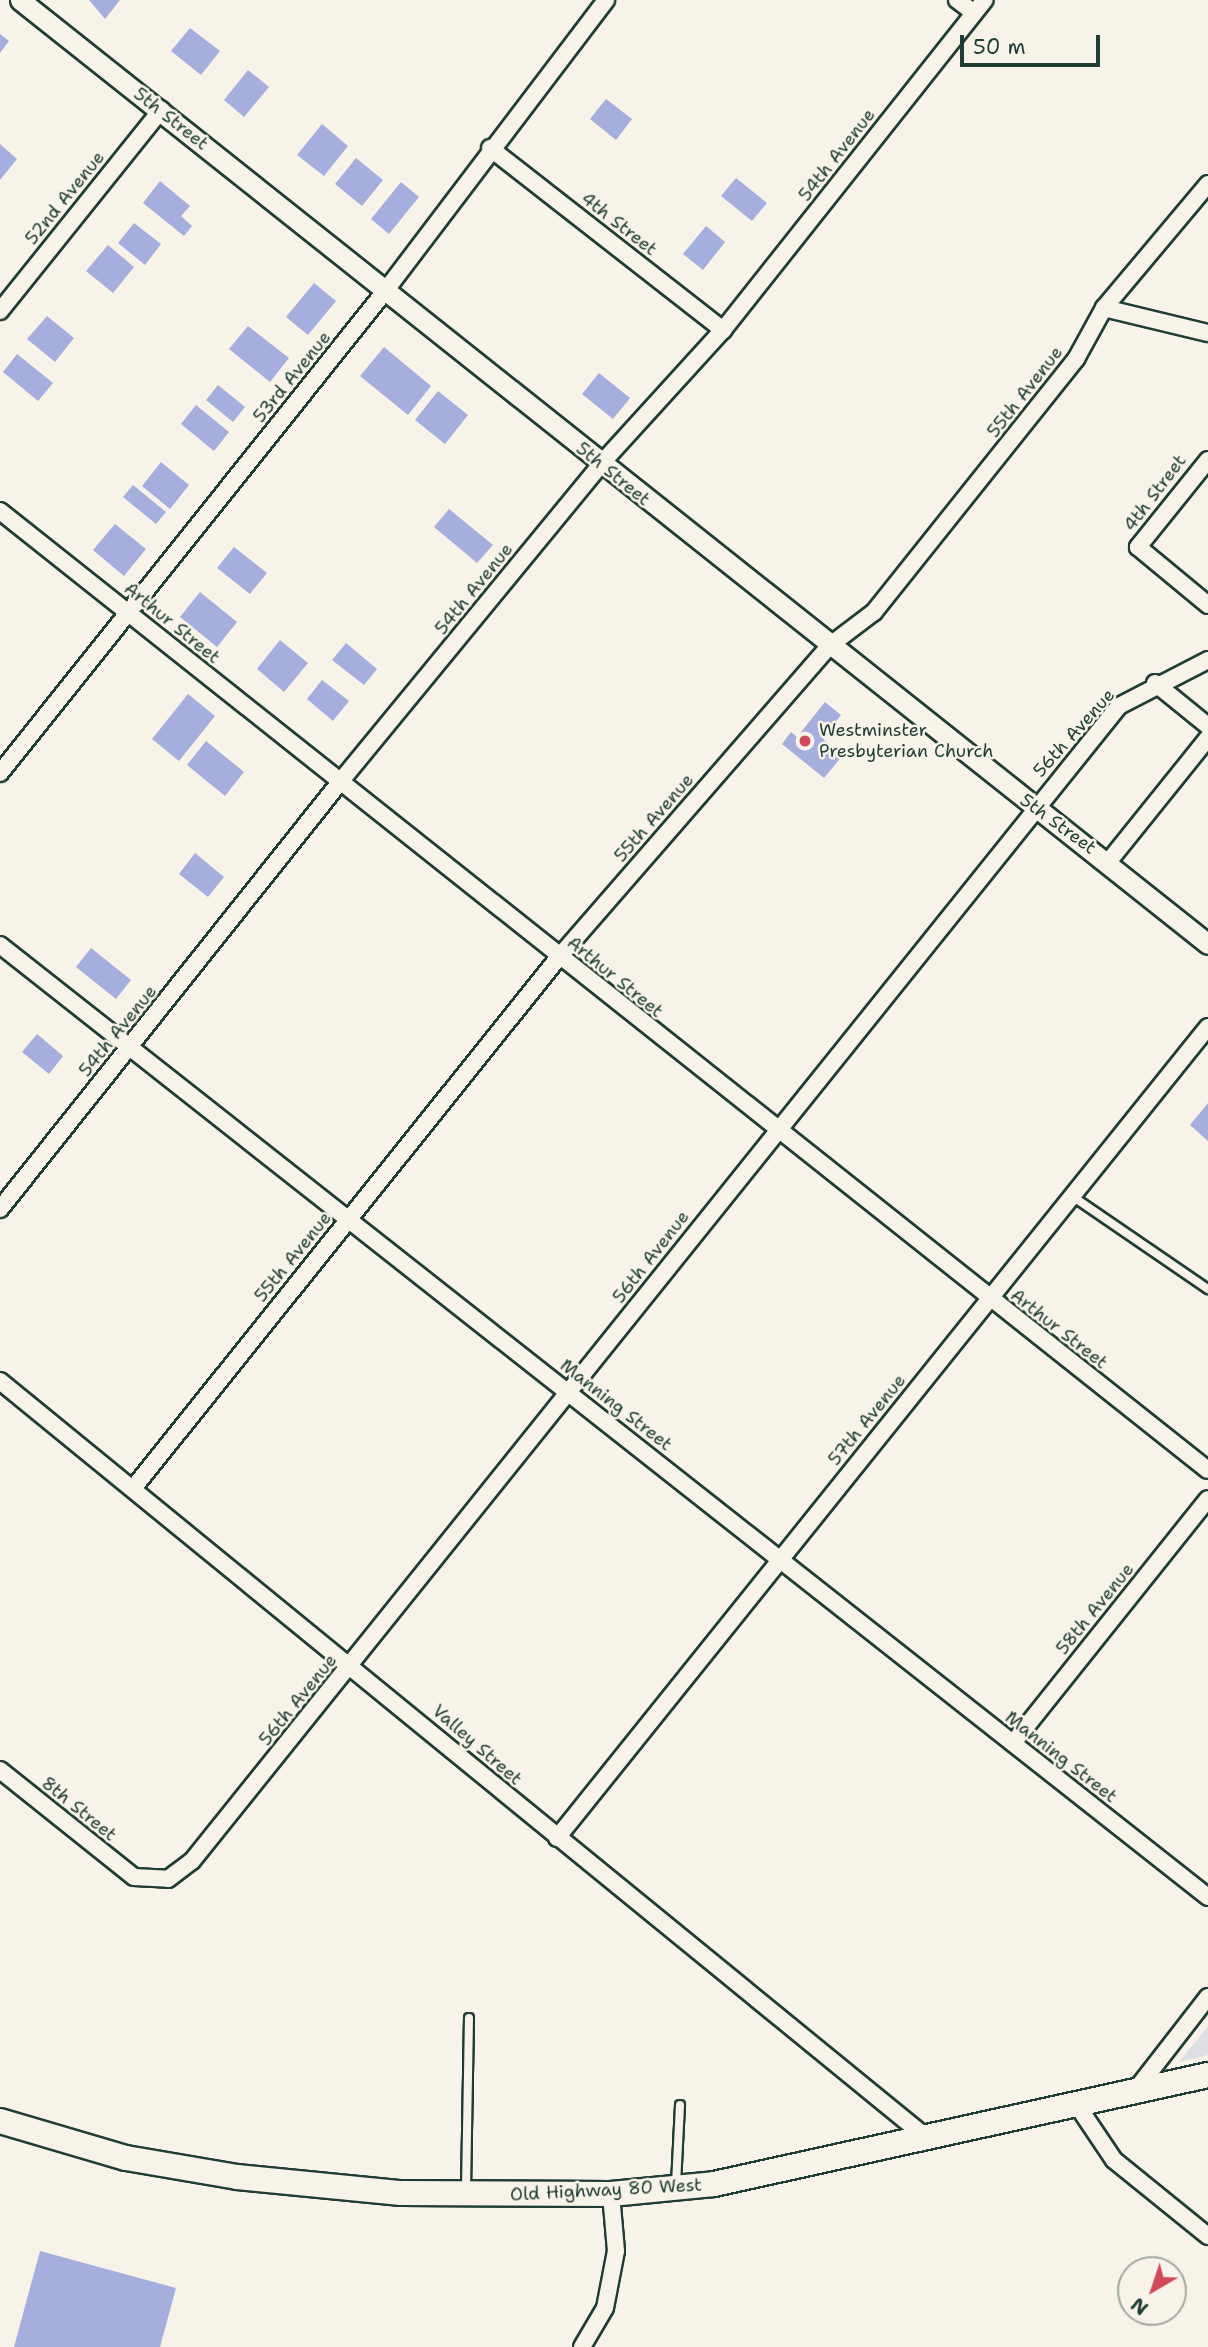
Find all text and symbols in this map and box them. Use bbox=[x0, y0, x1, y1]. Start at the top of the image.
scale bar bbox=[963, 21, 1103, 65]
text: 50 m bbox=[973, 33, 1026, 61]
street label: 5th Street bbox=[129, 83, 213, 155]
street label: 54th Avenue bbox=[794, 104, 880, 206]
street label: 52nd Avenue bbox=[21, 147, 109, 249]
street label: 4th Street bbox=[577, 188, 661, 260]
street label: 53rd Avenue bbox=[249, 327, 335, 427]
street label: 55th Avenue bbox=[983, 342, 1067, 442]
street label: 5th Street bbox=[572, 438, 654, 510]
street label: 4th Street bbox=[1119, 450, 1191, 536]
street label: 54th Avenue bbox=[431, 539, 517, 639]
street label: Arthur Street bbox=[120, 578, 224, 668]
street label: 56th Avenue bbox=[1029, 684, 1119, 782]
place label: Westminster Presbyterian Church bbox=[819, 720, 994, 762]
marker: Westminster Presbyterian Church bbox=[797, 733, 813, 749]
street label: 55th Avenue bbox=[610, 769, 698, 867]
street label: 5th Street bbox=[1016, 789, 1100, 859]
street label: Arthur Street bbox=[563, 932, 667, 1022]
street label: 54th Avenue bbox=[75, 981, 161, 1081]
street label: 56th Avenue bbox=[608, 1206, 694, 1308]
street label: 55th Avenue bbox=[250, 1207, 336, 1307]
street label: Arthur Street bbox=[1006, 1284, 1112, 1374]
street label: Manning Street bbox=[556, 1355, 676, 1455]
street label: 57th Avenue bbox=[824, 1370, 910, 1470]
street label: 58th Avenue bbox=[1052, 1559, 1138, 1659]
street label: 56th Avenue bbox=[255, 1650, 341, 1750]
street label: Valley Street bbox=[428, 1700, 526, 1790]
street label: Manning Street bbox=[1001, 1707, 1121, 1807]
street label: 8th Street bbox=[37, 1772, 121, 1846]
street label: Old Highway 80 West bbox=[509, 2174, 703, 2206]
north arrow bbox=[1117, 2256, 1187, 2326]
text: N bbox=[1126, 2292, 1153, 2321]

